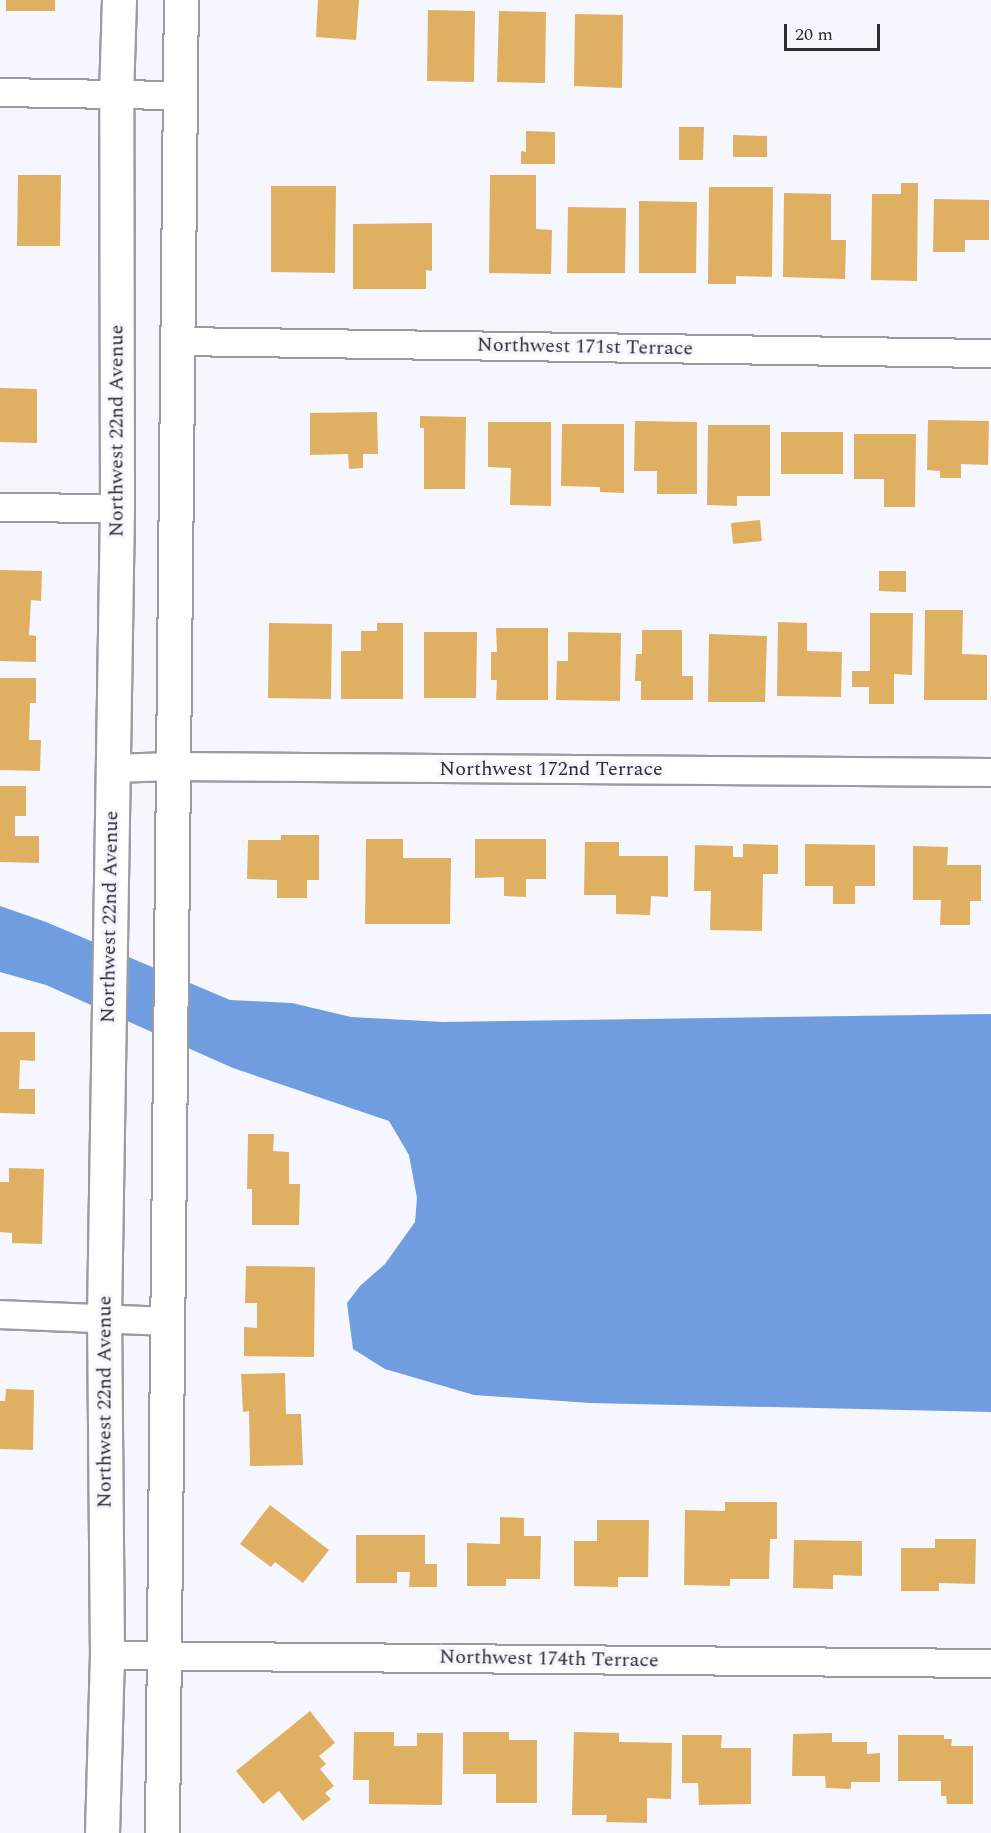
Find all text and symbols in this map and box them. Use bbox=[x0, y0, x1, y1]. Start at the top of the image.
scale bar bbox=[787, 12, 883, 50]
text: 20 m bbox=[795, 21, 833, 48]
street label: Northwest 22nd Avenue bbox=[105, 325, 129, 537]
street label: Northwest 171st Terrace bbox=[477, 333, 693, 361]
street label: Northwest 172nd Terrace bbox=[439, 757, 663, 781]
street label: Northwest 22nd Avenue bbox=[96, 811, 124, 1023]
street label: Northwest 22nd Avenue bbox=[93, 1296, 117, 1508]
street label: Northwest 174th Terrace bbox=[439, 1645, 659, 1673]

